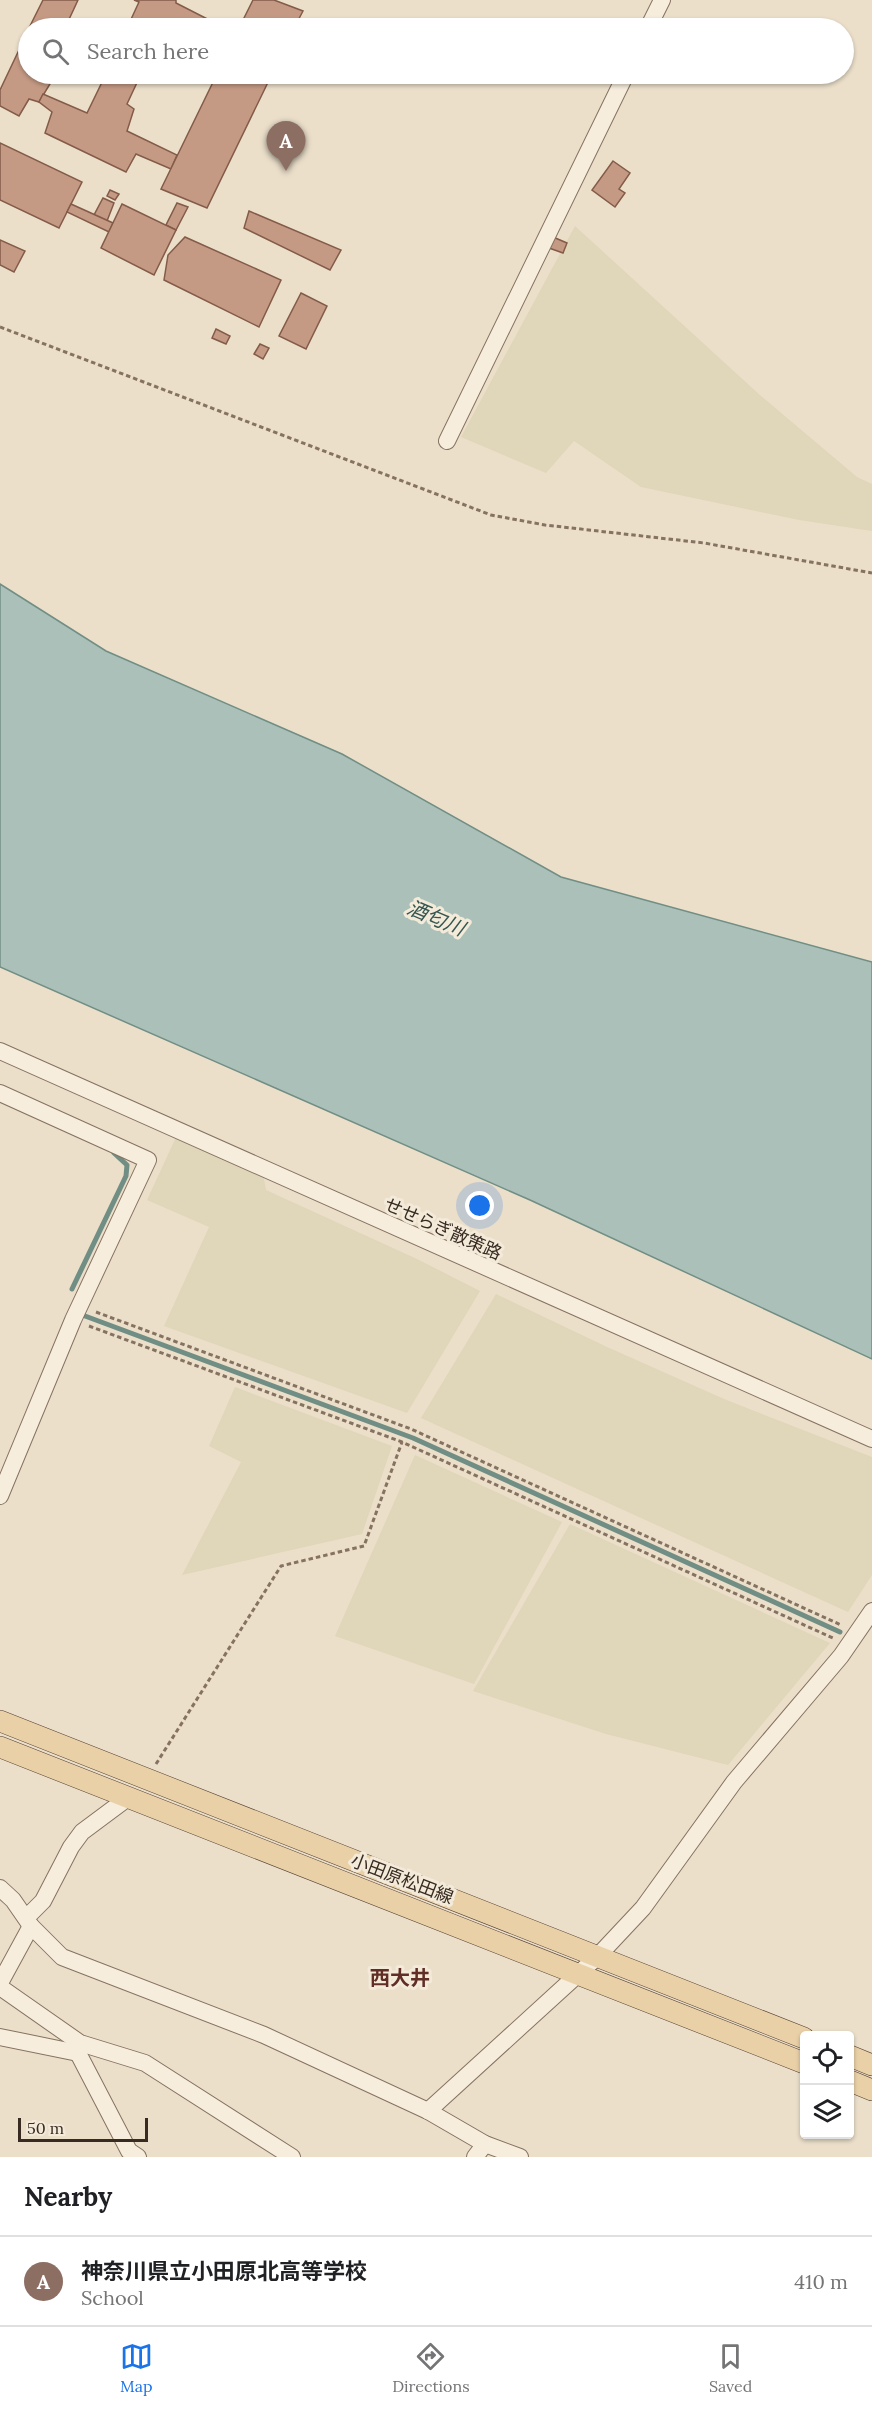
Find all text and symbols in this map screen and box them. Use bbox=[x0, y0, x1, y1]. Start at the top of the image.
search box bbox=[18, 18, 854, 84]
icon: search bbox=[39, 35, 72, 68]
text: Search here bbox=[87, 37, 209, 65]
pin: A bbox=[266, 122, 306, 171]
water label: 酒匂川 bbox=[404, 894, 471, 942]
your location bbox=[465, 1191, 494, 1220]
street label: せせらぎ散策路 bbox=[381, 1192, 505, 1265]
street label: 小田原松田線 bbox=[348, 1848, 457, 1909]
district label: 西大井 bbox=[370, 1965, 430, 1990]
map controls bbox=[800, 2031, 854, 2139]
button: locate bbox=[800, 2031, 854, 2085]
button: layers bbox=[800, 2085, 854, 2139]
scale bar bbox=[18, 2115, 148, 2142]
text: 50 m bbox=[27, 2118, 64, 2138]
text: Nearby bbox=[24, 2180, 112, 2213]
text: 神奈川県立小田原北高等学校 bbox=[81, 2257, 367, 2285]
text: A bbox=[37, 2269, 50, 2294]
text: 410 m bbox=[794, 2269, 848, 2294]
text: School bbox=[81, 2285, 144, 2310]
tab: Map bbox=[120, 2340, 153, 2396]
tab: Directions bbox=[392, 2340, 470, 2396]
tab: Saved bbox=[709, 2340, 752, 2396]

